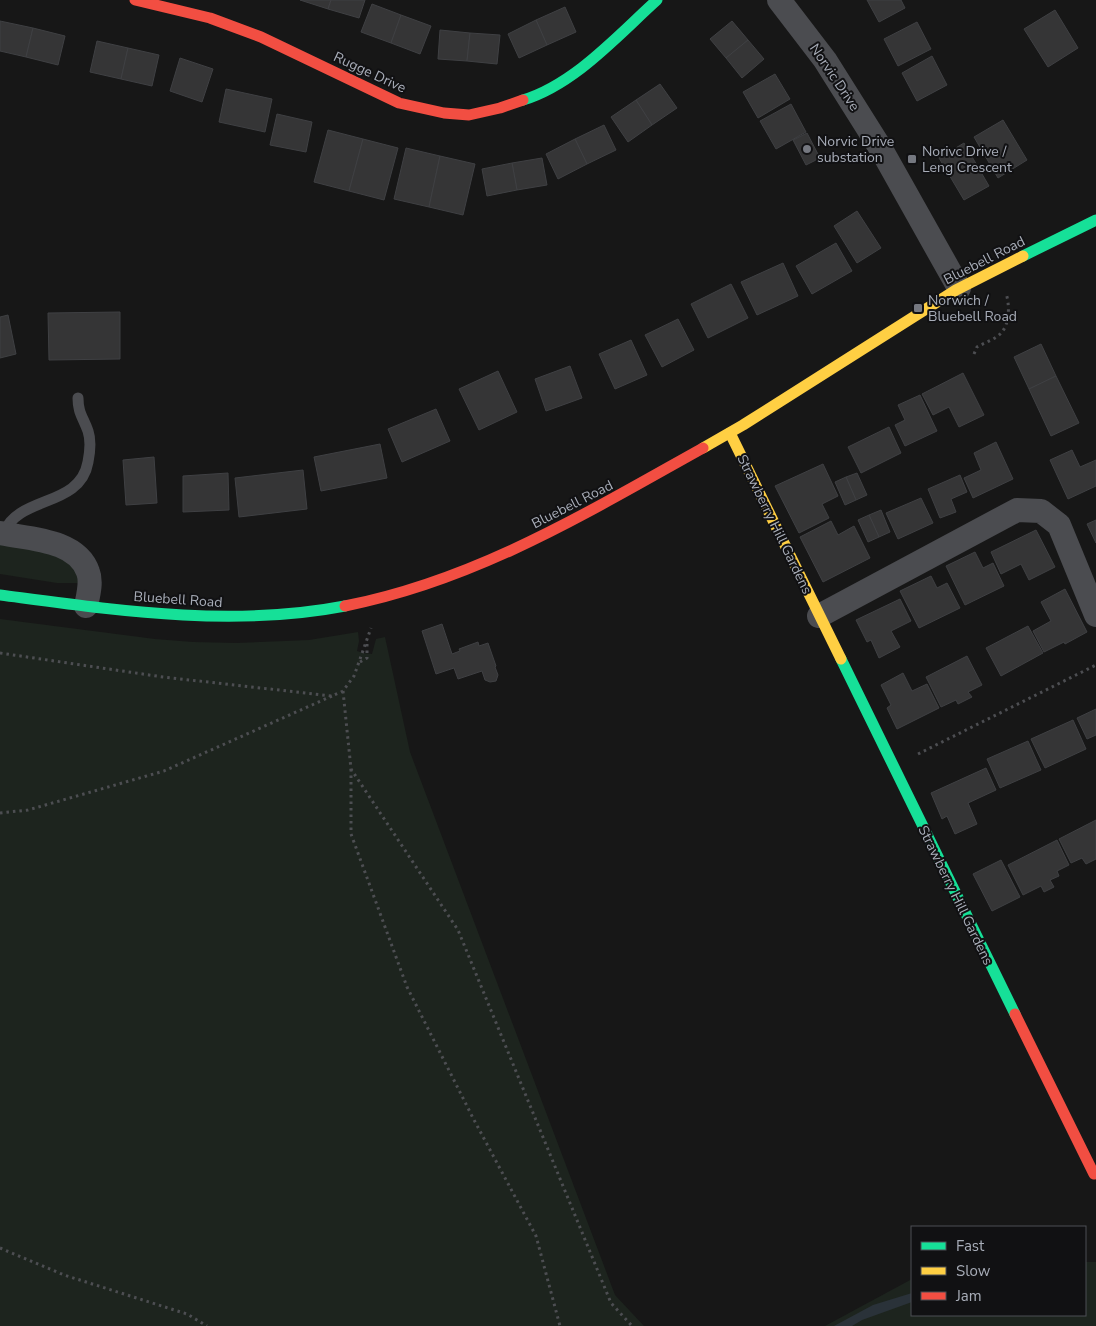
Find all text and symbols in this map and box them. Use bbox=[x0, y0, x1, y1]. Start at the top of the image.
street label: Norvic Drive bbox=[805, 40, 864, 115]
street label: Rugge Drive bbox=[330, 47, 409, 98]
place label: Norvic Drive substation bbox=[817, 132, 894, 167]
place label: Norivc Drive / Leng Crescent bbox=[922, 142, 1012, 177]
marker: Norvic Drive substation bbox=[801, 143, 813, 155]
marker: Norivc Drive / Leng Crescent bbox=[906, 153, 918, 165]
street label: Bluebell Road bbox=[940, 232, 1028, 289]
place label: Norwich / Bluebell Road bbox=[928, 291, 1017, 326]
marker: Norwich / Bluebell Road bbox=[912, 302, 924, 314]
street label: Strawberry Hill Gardens bbox=[732, 451, 817, 597]
street label: Bluebell Road bbox=[528, 476, 616, 533]
street label: Bluebell Road bbox=[133, 587, 223, 612]
street label: Strawberry Hill Gardens bbox=[913, 822, 998, 968]
legend bbox=[911, 1226, 1086, 1316]
text: Fast bbox=[956, 1236, 985, 1256]
text: Slow bbox=[956, 1261, 991, 1281]
text: Jam bbox=[955, 1286, 982, 1306]

